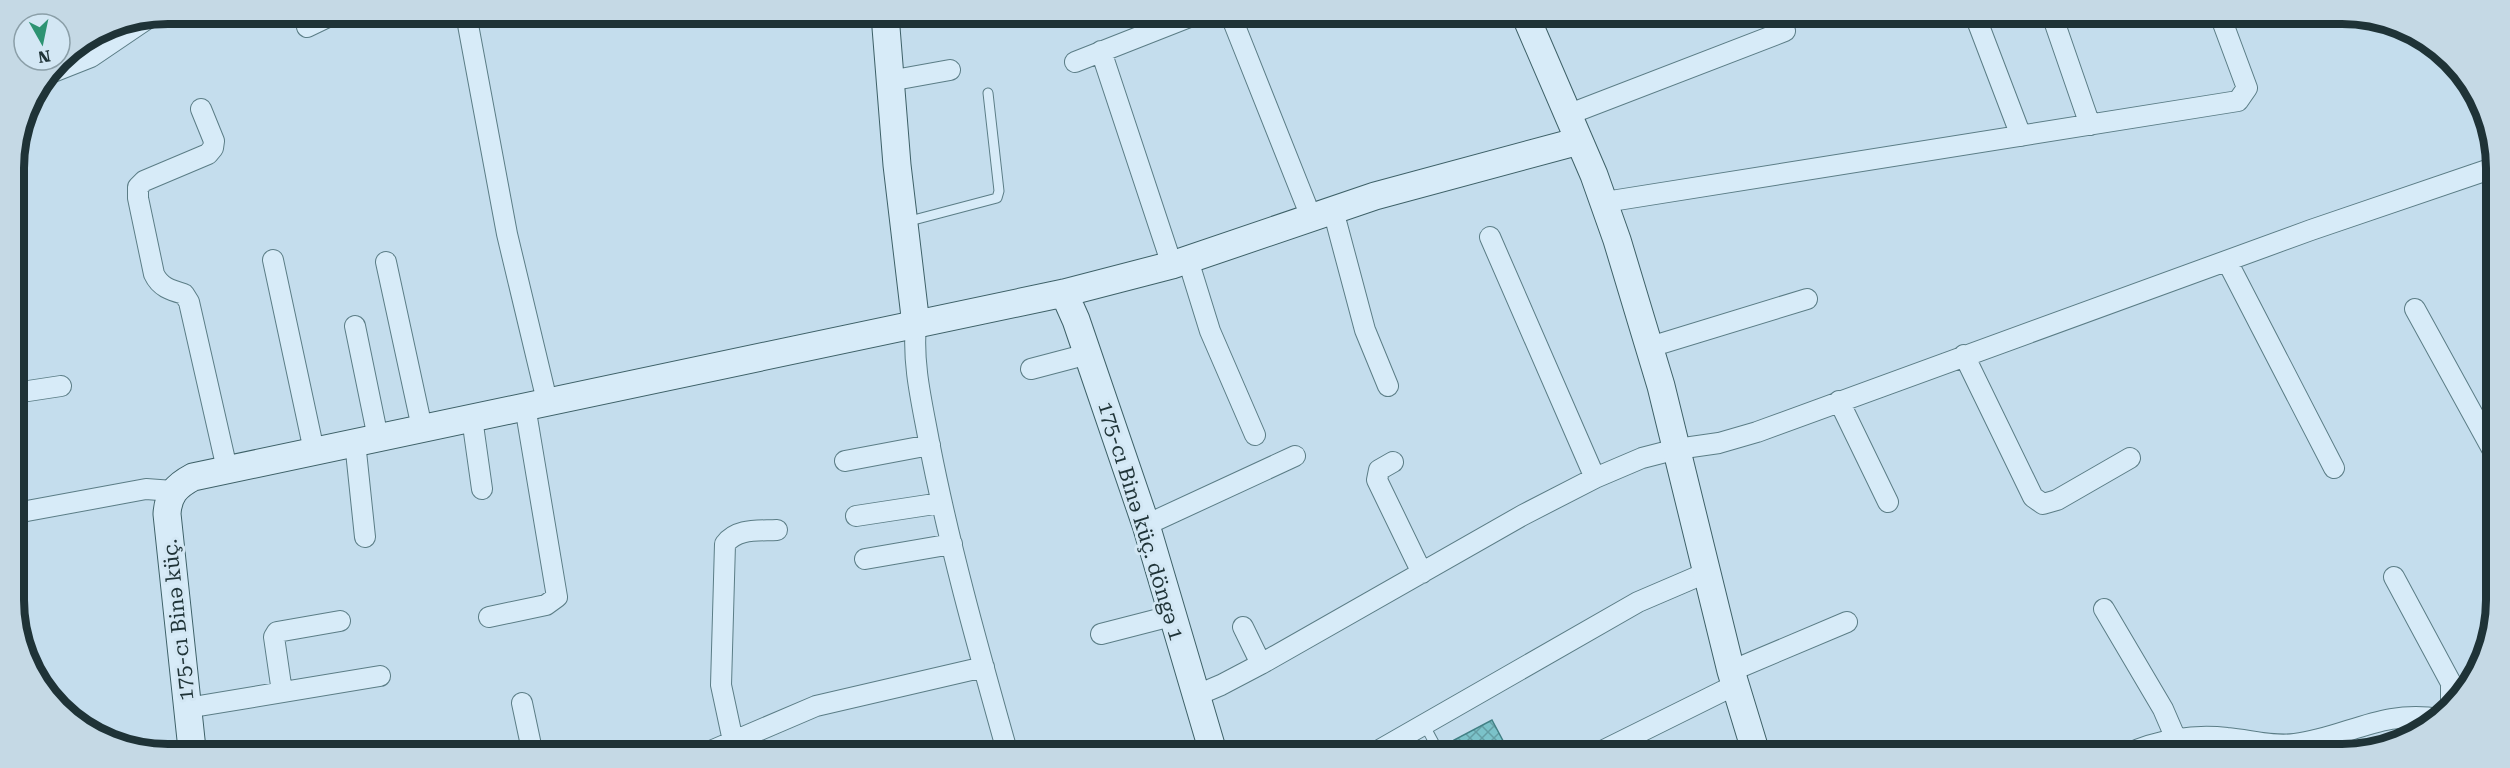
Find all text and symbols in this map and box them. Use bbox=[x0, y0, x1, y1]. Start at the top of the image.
north arrow bbox=[12, 12, 72, 72]
text: N bbox=[37, 46, 52, 67]
street label: 175-cı Binə küç. döngə 1 bbox=[1093, 399, 1189, 643]
street label: 175-cı Binə küç. bbox=[158, 538, 198, 702]

